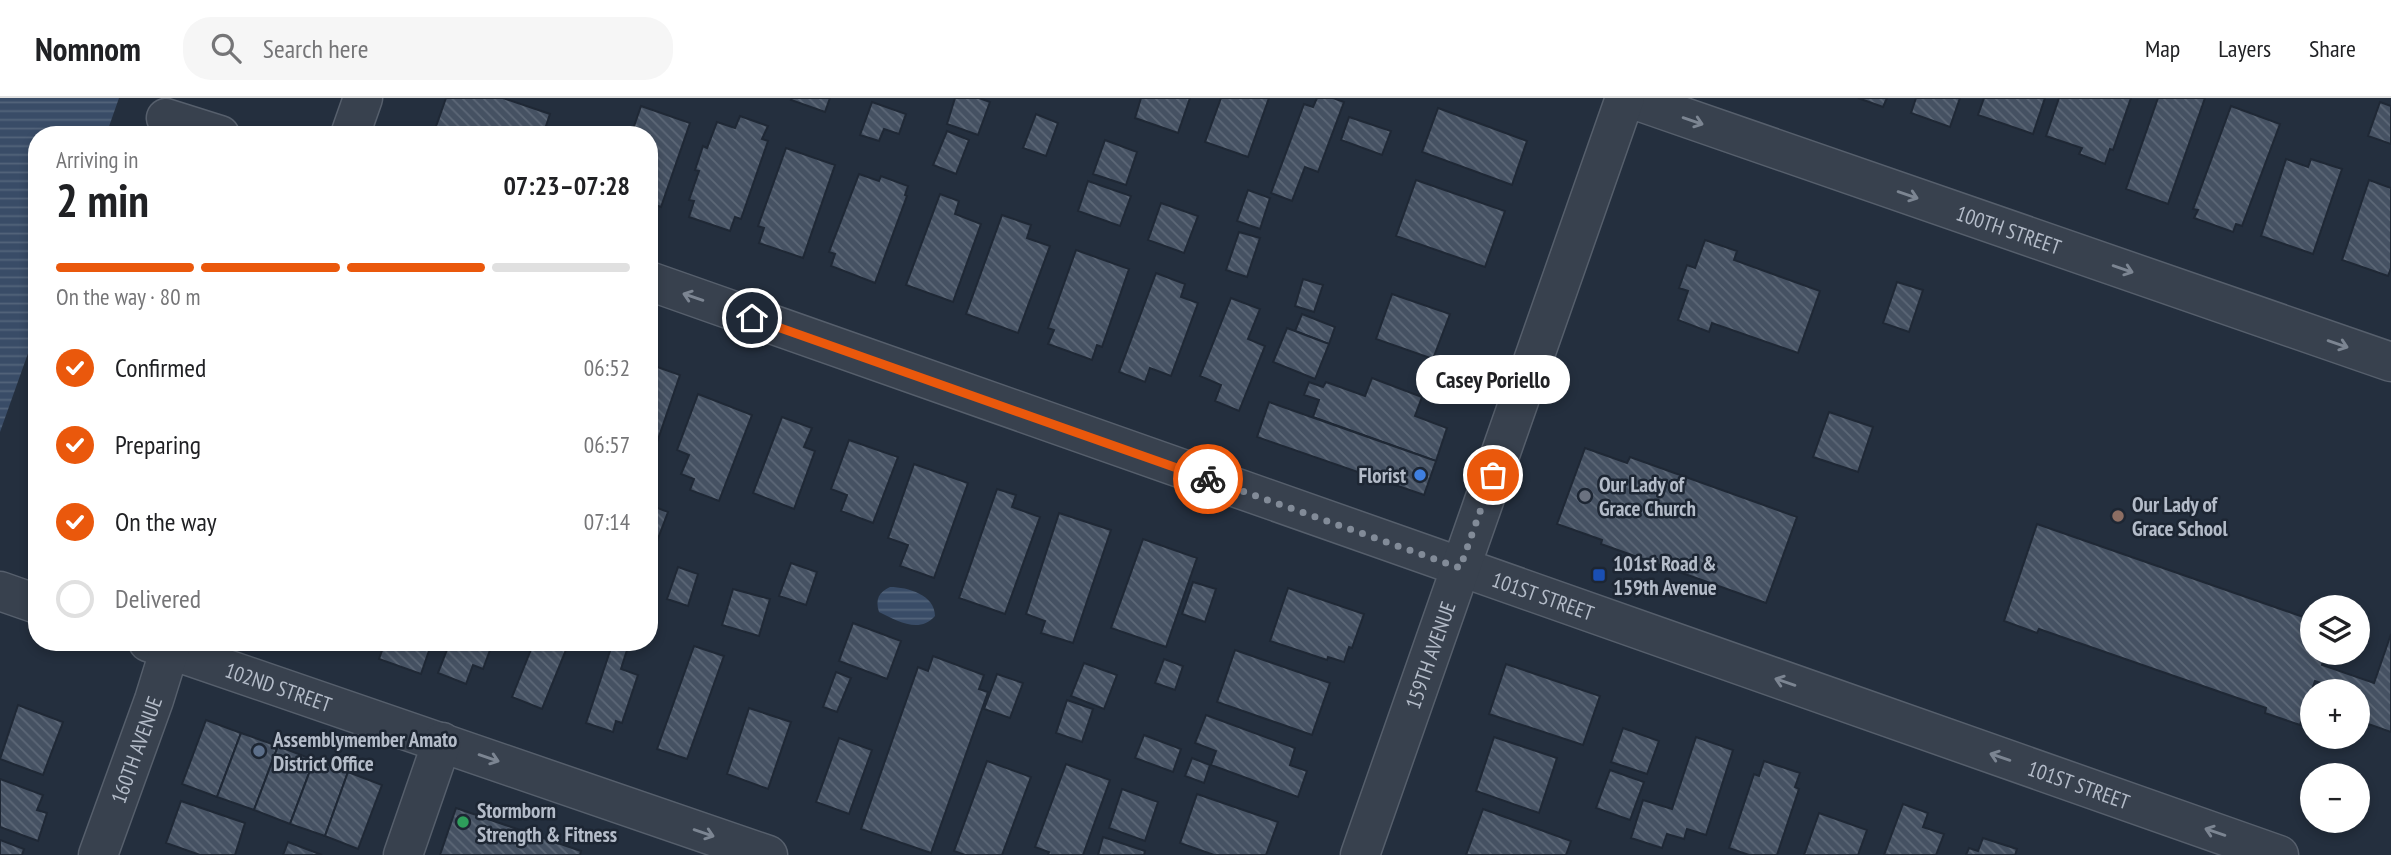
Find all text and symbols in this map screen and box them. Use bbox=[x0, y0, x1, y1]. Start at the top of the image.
search box bbox=[183, 17, 673, 80]
text: Nomnom bbox=[35, 27, 141, 70]
icon: search bbox=[207, 29, 245, 67]
text: Search here bbox=[263, 32, 368, 65]
text: Map bbox=[2145, 33, 2180, 64]
text: Layers bbox=[2218, 33, 2271, 64]
text: Share bbox=[2309, 33, 2356, 64]
one-way arrow bbox=[1682, 116, 1704, 128]
text: Arriving in bbox=[56, 145, 138, 174]
text: 07:23–07:28 bbox=[503, 169, 630, 202]
text: 2 min bbox=[56, 170, 149, 230]
one-way arrow bbox=[1897, 190, 1919, 202]
street label: 100TH STREET bbox=[1953, 199, 2066, 260]
one-way arrow bbox=[2112, 264, 2134, 276]
text: On the way · 80 m bbox=[56, 282, 200, 311]
pin bbox=[722, 288, 782, 348]
one-way arrow bbox=[682, 290, 704, 302]
icon: home bbox=[733, 299, 771, 337]
one-way arrow bbox=[2327, 339, 2349, 351]
icon: check bbox=[56, 349, 94, 387]
text: Confirmed bbox=[115, 351, 206, 384]
text: 06:52 bbox=[584, 353, 630, 382]
callout: Casey Poriello bbox=[1416, 356, 1570, 405]
text: Casey Poriello bbox=[1436, 365, 1550, 394]
icon: check bbox=[56, 426, 94, 464]
text: Preparing bbox=[115, 428, 201, 461]
text: 06:57 bbox=[584, 430, 630, 459]
courier bbox=[1173, 444, 1243, 514]
pin bbox=[1463, 445, 1523, 505]
icon: bag bbox=[1474, 456, 1512, 494]
icon: bike bbox=[1189, 460, 1227, 498]
place label: Florist bbox=[1358, 462, 1406, 489]
marker: Florist bbox=[1412, 467, 1428, 483]
place label: Our Lady of Grace Church bbox=[1599, 471, 1696, 522]
marker: Our Lady of Grace Church bbox=[1577, 488, 1593, 504]
place label: Our Lady of Grace School bbox=[2132, 491, 2228, 542]
icon: check bbox=[56, 503, 94, 541]
text: On the way bbox=[115, 505, 217, 538]
text: 07:14 bbox=[584, 507, 630, 536]
marker: Our Lady of Grace School bbox=[2110, 508, 2126, 524]
place label: 101st Road & 159th Avenue bbox=[1613, 550, 1717, 601]
street label: 101ST STREET bbox=[1488, 565, 1598, 626]
marker: 101st Road & 159th Avenue bbox=[1591, 567, 1607, 583]
text: Delivered bbox=[115, 582, 201, 615]
map controls bbox=[2300, 595, 2370, 833]
button: layers bbox=[2300, 595, 2370, 665]
street label: 159TH AVENUE bbox=[1399, 598, 1461, 712]
street label: 102ND STREET bbox=[222, 656, 336, 718]
one-way arrow bbox=[1775, 675, 1797, 687]
button: + bbox=[2300, 679, 2370, 749]
street label: 160TH AVENUE bbox=[104, 692, 168, 807]
place label: Assemblymember Amato District Office bbox=[272, 726, 457, 777]
marker: Assemblymember Amato District Office bbox=[251, 743, 267, 759]
one-way arrow bbox=[1989, 750, 2011, 762]
one-way arrow bbox=[478, 752, 500, 765]
street label: 101ST STREET bbox=[2024, 754, 2134, 815]
button: − bbox=[2300, 763, 2370, 833]
place label: Stormborn Strength & Fitness bbox=[477, 797, 617, 848]
marker: Stormborn Strength & Fitness bbox=[455, 814, 471, 830]
one-way arrow bbox=[2204, 825, 2226, 837]
one-way arrow bbox=[693, 827, 715, 840]

